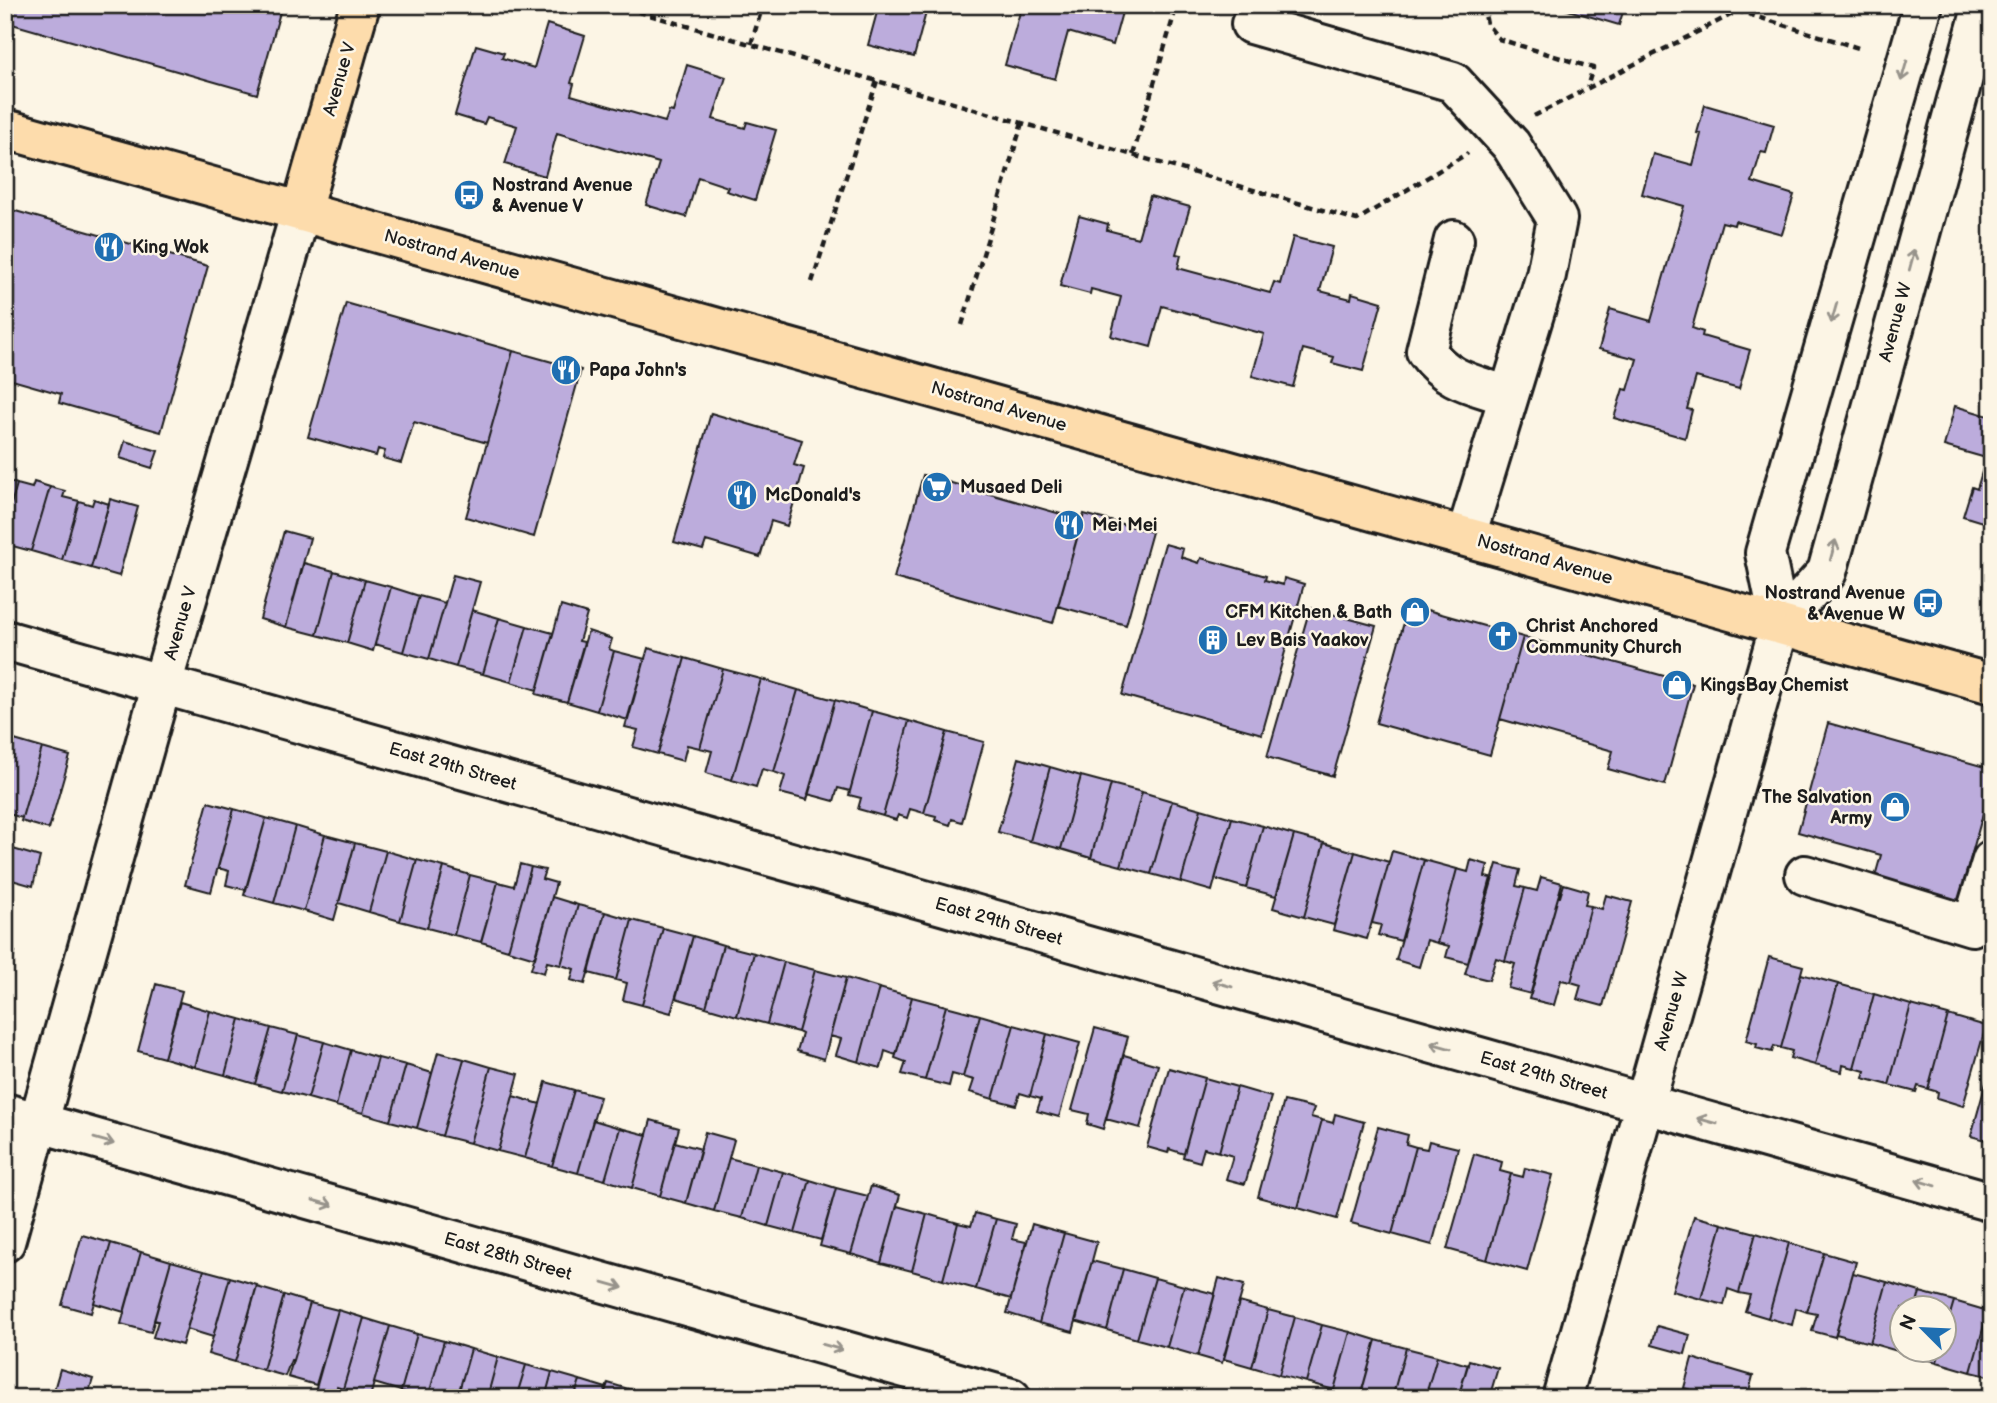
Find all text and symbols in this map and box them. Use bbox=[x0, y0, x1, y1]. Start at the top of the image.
street label: Avenue V bbox=[319, 40, 360, 118]
one-way arrow bbox=[1897, 59, 1910, 82]
place label: Nostrand Avenue & Avenue V bbox=[492, 175, 633, 217]
bus stop icon: Nostrand Avenue & Avenue V bbox=[452, 178, 486, 212]
street label: Nostrand Avenue bbox=[382, 225, 522, 284]
restaurant icon: King Wok bbox=[92, 230, 126, 264]
place label: King Wok bbox=[132, 237, 209, 258]
one-way arrow bbox=[1907, 249, 1920, 271]
street label: Avenue W bbox=[1875, 280, 1916, 364]
one-way arrow bbox=[1827, 302, 1840, 324]
restaurant icon: Papa John's bbox=[549, 353, 583, 387]
place label: Papa John's bbox=[589, 360, 687, 381]
street label: Nostrand Avenue bbox=[929, 377, 1069, 436]
supermarket icon: Musaed Deli bbox=[920, 470, 954, 504]
place label: Musaed Deli bbox=[960, 477, 1062, 498]
restaurant icon: McDonald's bbox=[725, 478, 759, 512]
place label: McDonald's bbox=[765, 485, 861, 506]
restaurant icon: Mei Mei bbox=[1052, 508, 1086, 542]
place label: Mei Mei bbox=[1092, 515, 1157, 536]
street label: Nostrand Avenue bbox=[1475, 530, 1615, 589]
one-way arrow bbox=[1827, 539, 1840, 562]
place label: Nostrand Avenue & Avenue W bbox=[1764, 583, 1905, 625]
street label: Avenue V bbox=[160, 584, 201, 662]
bus stop icon: Nostrand Avenue & Avenue W bbox=[1911, 586, 1945, 620]
shop icon: CFM Kitchen & Bath bbox=[1398, 595, 1432, 629]
place label: CFM Kitchen & Bath bbox=[1225, 602, 1392, 623]
place label: Christ Anchored Community Church bbox=[1526, 616, 1682, 658]
church icon: Christ Anchored Community Church bbox=[1486, 619, 1520, 653]
building icon: Lev Bais Yaakov bbox=[1196, 623, 1230, 657]
place label: Lev Bais Yaakov bbox=[1236, 630, 1369, 651]
shop icon: KingsBay Chemist bbox=[1660, 668, 1694, 702]
place label: KingsBay Chemist bbox=[1700, 675, 1849, 696]
street label: East 29th Street bbox=[387, 738, 520, 795]
place label: The Salvation Army bbox=[1762, 787, 1873, 829]
shop icon: The Salvation Army bbox=[1878, 790, 1912, 824]
street label: East 29th Street bbox=[933, 893, 1066, 950]
street label: Avenue W bbox=[1650, 969, 1693, 1053]
one-way arrow bbox=[1211, 977, 1234, 990]
one-way arrow bbox=[1430, 1039, 1453, 1052]
street label: East 29th Street bbox=[1478, 1047, 1611, 1104]
one-way arrow bbox=[1696, 1114, 1718, 1127]
one-way arrow bbox=[93, 1136, 115, 1149]
one-way arrow bbox=[1915, 1176, 1938, 1189]
one-way arrow bbox=[312, 1198, 334, 1211]
street label: East 28th Street bbox=[442, 1228, 575, 1285]
one-way arrow bbox=[601, 1279, 624, 1292]
north arrow bbox=[1888, 1294, 1958, 1364]
text: N bbox=[1895, 1311, 1922, 1334]
one-way arrow bbox=[820, 1341, 843, 1354]

